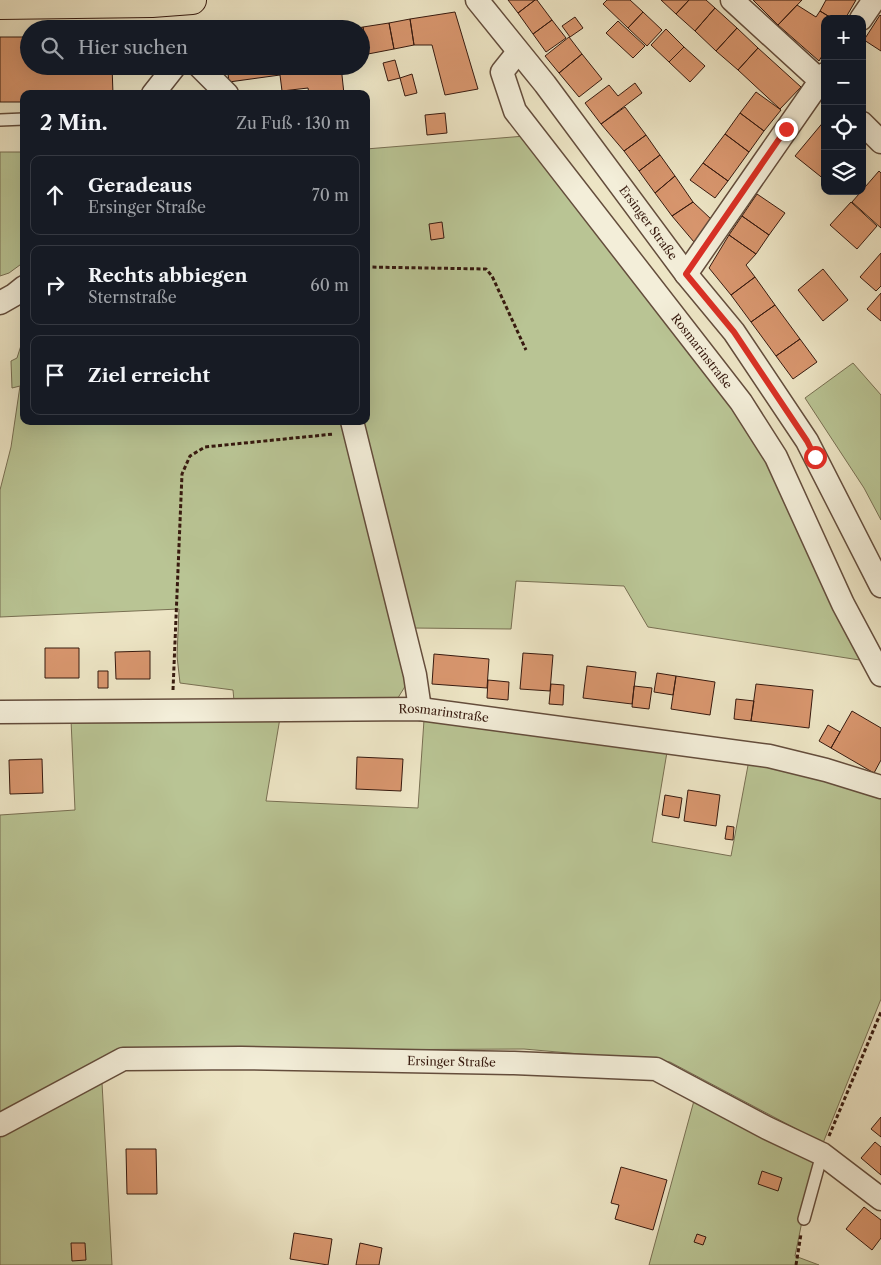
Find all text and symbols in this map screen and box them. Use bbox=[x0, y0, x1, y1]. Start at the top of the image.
map controls bbox=[821, 15, 866, 195]
button: + bbox=[821, 15, 866, 60]
search box bbox=[20, 20, 370, 75]
icon: search bbox=[38, 34, 66, 62]
text: Hier suchen bbox=[78, 36, 188, 59]
button: − bbox=[821, 60, 866, 105]
button: locate bbox=[821, 105, 866, 150]
text: 2 Min. bbox=[40, 110, 108, 135]
text: Zu Fuß · 130 m bbox=[236, 113, 350, 133]
route end bbox=[775, 118, 798, 141]
button: layers bbox=[821, 150, 866, 195]
text: Geradeaus bbox=[88, 174, 192, 197]
icon: ahead bbox=[41, 181, 69, 209]
street label: Ersinger Straße bbox=[616, 182, 681, 263]
text: 70 m bbox=[312, 185, 349, 205]
text: Ersinger Straße bbox=[88, 197, 206, 217]
text: Rechts abbiegen bbox=[88, 264, 248, 287]
icon: right bbox=[41, 271, 69, 299]
text: 60 m bbox=[310, 275, 349, 295]
text: Sternstraße bbox=[88, 287, 177, 307]
street label: Rosmarinstraße bbox=[668, 311, 736, 392]
icon: arrive bbox=[41, 361, 69, 389]
text: Ziel erreicht bbox=[88, 364, 210, 387]
route start bbox=[804, 446, 827, 469]
street label: Rosmarinstraße bbox=[398, 701, 490, 725]
street label: Ersinger Straße bbox=[407, 1053, 496, 1070]

